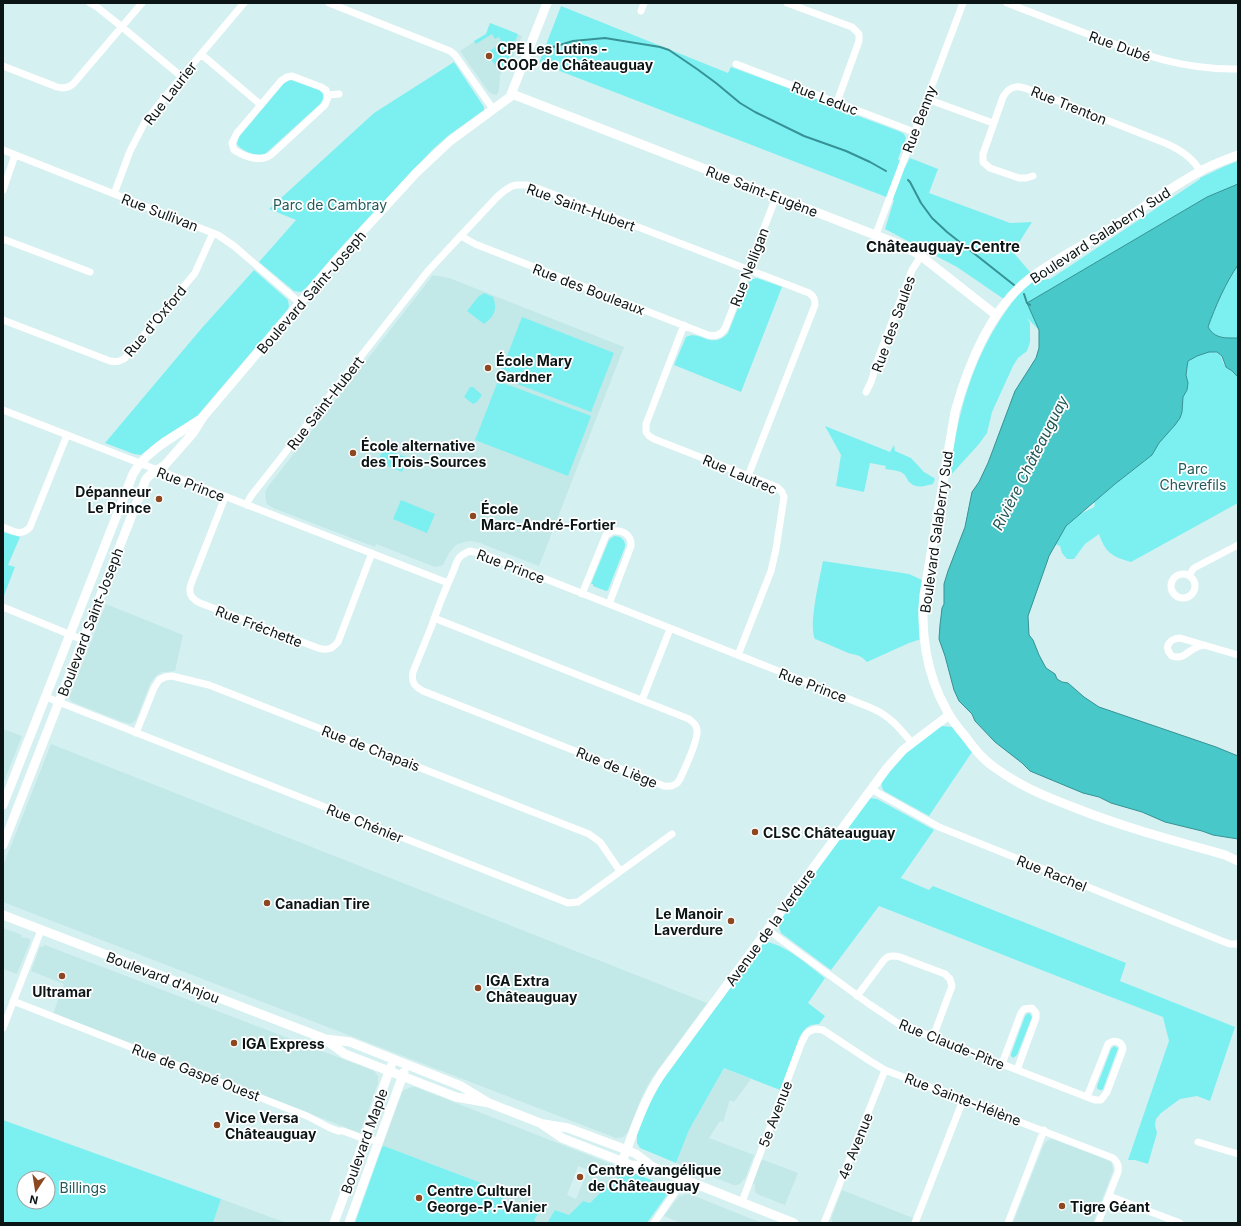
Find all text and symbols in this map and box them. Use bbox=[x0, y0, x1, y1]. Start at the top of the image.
street label: Rue Dubé bbox=[1087, 27, 1153, 65]
place label: CPE Les Lutins - COOP de Châteauguay bbox=[497, 40, 654, 73]
marker: CPE Les Lutins - COOP de Châteauguay bbox=[484, 51, 494, 61]
street label: Rue Laurier bbox=[140, 58, 200, 128]
street label: Rue Leduc bbox=[789, 77, 861, 119]
street label: Rue Trenton bbox=[1029, 82, 1109, 128]
street label: Rue Benny bbox=[898, 83, 940, 155]
street label: Rue Saint-Eugène bbox=[704, 162, 820, 220]
street label: Rue Saint-Hubert bbox=[524, 179, 638, 235]
street label: Boulevard Salaberry Sud bbox=[1027, 183, 1173, 287]
street label: Rue Sullivan bbox=[119, 190, 201, 234]
park label: Parc de Cambray bbox=[273, 196, 387, 213]
street label: Rue Nelligan bbox=[726, 225, 772, 309]
street label: Boulevard Saint-Joseph bbox=[253, 227, 369, 357]
district label: Châteauguay-Centre bbox=[866, 237, 1020, 256]
street label: Rue des Bouleaux bbox=[531, 260, 648, 318]
street label: Rue des Saules bbox=[868, 273, 918, 375]
street label: Rue d'Oxford bbox=[120, 282, 190, 360]
place label: École Mary Gardner bbox=[496, 351, 573, 385]
street label: Rue Saint-Hubert bbox=[283, 352, 367, 453]
marker: École Mary Gardner bbox=[483, 363, 493, 373]
water label: Rivière Châteauguay bbox=[988, 392, 1072, 533]
place label: École alternative des Trois-Sources bbox=[361, 436, 486, 470]
marker: École alternative des Trois-Sources bbox=[348, 448, 358, 458]
street label: Boulevard Salaberry Sud bbox=[916, 450, 956, 614]
street label: Rue Lautrec bbox=[700, 451, 780, 497]
park label: Parc Chevrefils bbox=[1160, 460, 1226, 493]
street label: Rue Prince bbox=[155, 463, 227, 505]
place label: Dépanneur Le Prince bbox=[75, 483, 151, 516]
marker: Dépanneur Le Prince bbox=[154, 494, 164, 504]
place label: École Marc-André-Fortier bbox=[481, 499, 616, 533]
marker: École Marc-André-Fortier bbox=[468, 511, 478, 521]
street label: Boulevard Saint-Joseph bbox=[54, 545, 126, 699]
street label: Rue Prince bbox=[475, 545, 547, 587]
street label: Rue Fréchette bbox=[213, 602, 305, 650]
street label: Rue Prince bbox=[777, 664, 849, 706]
street label: Rue de Chapais bbox=[320, 721, 422, 775]
street label: Rue de Liège bbox=[574, 743, 660, 791]
street label: Rue Chénier bbox=[324, 800, 406, 846]
place label: CLSC Châteauguay bbox=[763, 824, 896, 841]
marker: CLSC Châteauguay bbox=[750, 827, 760, 837]
street label: Rue Rachel bbox=[1014, 851, 1090, 895]
street label: Avenue de la Verdure bbox=[722, 865, 818, 989]
place label: Canadian Tire bbox=[275, 895, 370, 912]
marker: Canadian Tire bbox=[262, 898, 272, 908]
place label: Le Manoir Laverdure bbox=[654, 905, 723, 938]
marker: Le Manoir Laverdure bbox=[726, 916, 736, 926]
street label: Boulevard d'Anjou bbox=[104, 948, 222, 1006]
marker: Ultramar bbox=[57, 971, 67, 981]
place label: IGA Extra Châteauguay bbox=[486, 972, 578, 1005]
place label: Ultramar bbox=[32, 983, 92, 1000]
marker: IGA Extra Châteauguay bbox=[473, 983, 483, 993]
street label: Rue Claude-Pitre bbox=[897, 1015, 1007, 1073]
place label: IGA Express bbox=[242, 1035, 325, 1052]
marker: IGA Express bbox=[229, 1038, 239, 1048]
street label: Rue de Gaspé Ouest bbox=[130, 1040, 263, 1104]
street label: Rue Sainte-Hélène bbox=[902, 1069, 1024, 1129]
street label: 5e Avenue bbox=[755, 1078, 795, 1150]
street label: Boulevard Maple bbox=[337, 1086, 391, 1196]
place label: Vice Versa Châteauguay bbox=[225, 1109, 317, 1142]
street label: 4e Avenue bbox=[834, 1110, 876, 1182]
marker: Vice Versa Châteauguay bbox=[212, 1120, 222, 1130]
place label: Centre évangélique de Châteauguay bbox=[588, 1161, 721, 1194]
north arrow bbox=[16, 1170, 56, 1210]
marker: Centre évangélique de Châteauguay bbox=[575, 1172, 585, 1182]
park label: Billings bbox=[60, 1179, 106, 1196]
place label: Centre Culturel George-P.-Vanier bbox=[427, 1182, 547, 1215]
text: N bbox=[28, 1192, 39, 1208]
marker: Centre Culturel George-P.-Vanier bbox=[414, 1193, 424, 1203]
place label: Tigre Géant bbox=[1070, 1198, 1150, 1215]
marker: Tigre Géant bbox=[1057, 1201, 1067, 1211]

